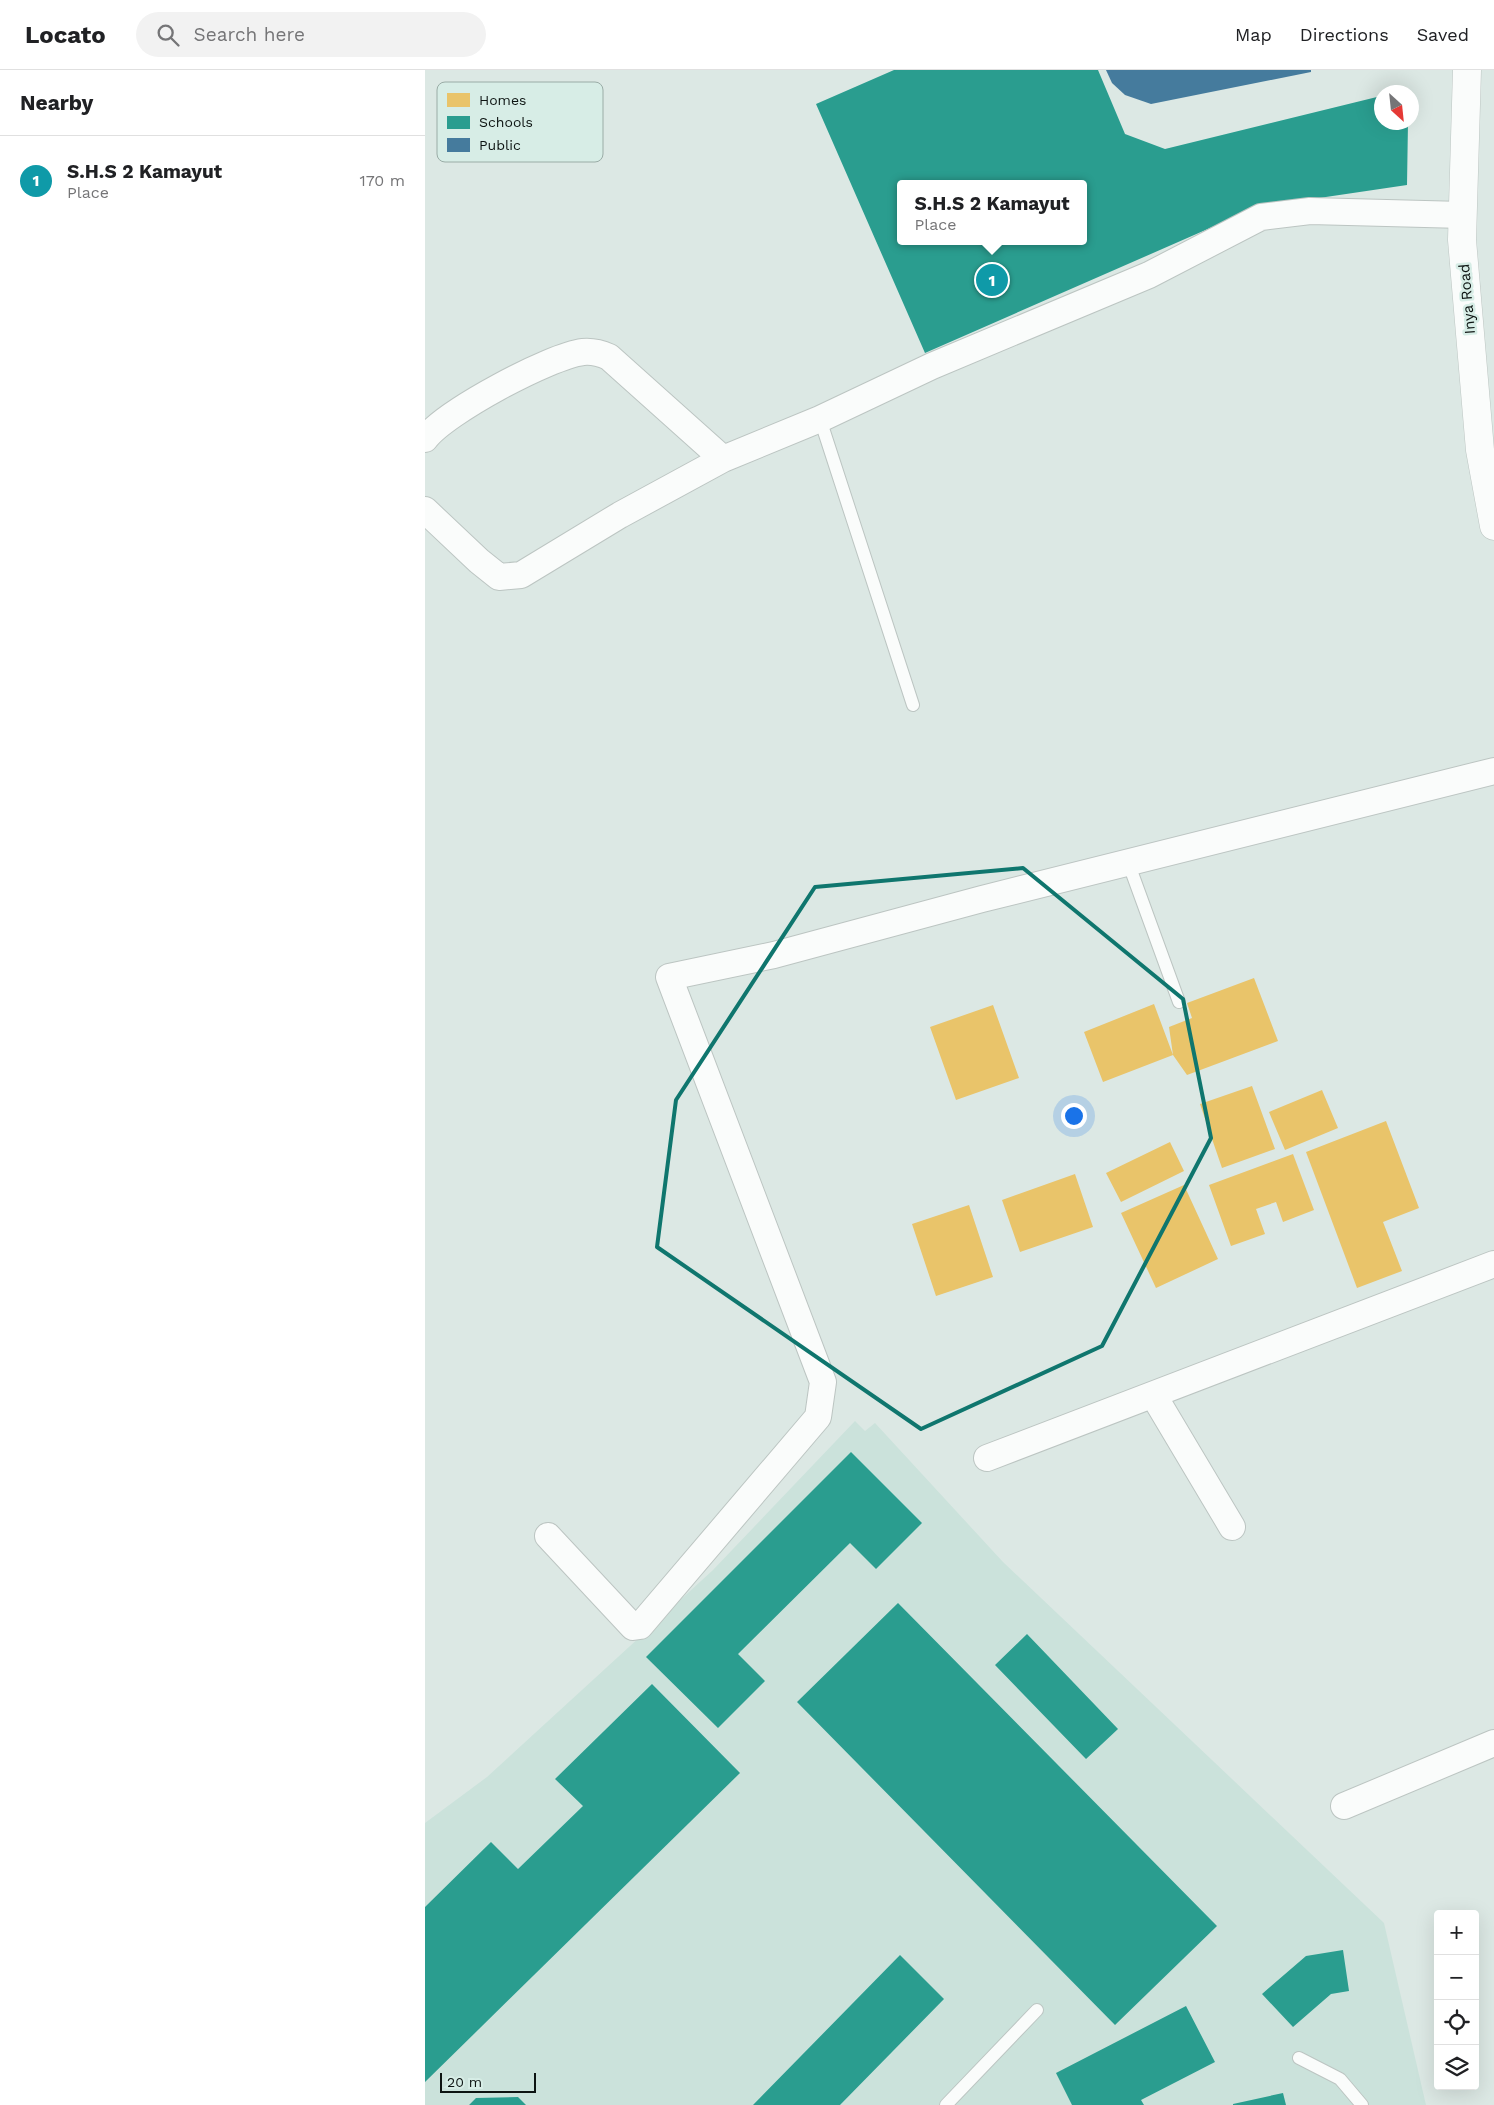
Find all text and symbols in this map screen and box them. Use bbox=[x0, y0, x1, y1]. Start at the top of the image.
search box bbox=[136, 12, 486, 57]
text: Locato bbox=[25, 21, 106, 49]
icon: search bbox=[154, 21, 182, 49]
text: Search here bbox=[194, 23, 305, 46]
text: Map bbox=[1235, 24, 1272, 45]
text: Directions bbox=[1300, 24, 1389, 45]
text: Saved bbox=[1417, 24, 1469, 45]
legend bbox=[437, 82, 603, 162]
north arrow bbox=[1374, 85, 1419, 130]
text: Nearby bbox=[20, 90, 93, 115]
text: Homes bbox=[479, 92, 526, 108]
text: Schools bbox=[479, 114, 533, 130]
text: Public bbox=[479, 137, 521, 153]
text: S.H.S 2 Kamayut bbox=[67, 160, 222, 183]
text: 1 bbox=[33, 171, 39, 190]
text: 170 m bbox=[359, 171, 405, 190]
popup bbox=[897, 180, 1087, 245]
text: Place bbox=[67, 183, 109, 202]
text: S.H.S 2 Kamayut bbox=[914, 192, 1070, 215]
text: Place bbox=[914, 215, 956, 234]
pin: 1 bbox=[976, 261, 1008, 299]
street label: Inya Road bbox=[1455, 263, 1479, 335]
your location bbox=[1061, 1103, 1087, 1129]
map controls bbox=[1434, 1910, 1479, 2090]
button: + bbox=[1434, 1910, 1479, 1955]
button: − bbox=[1434, 1955, 1479, 2000]
button: locate bbox=[1434, 2000, 1479, 2045]
button: layers bbox=[1434, 2045, 1479, 2090]
scale bar bbox=[440, 2070, 536, 2093]
text: 20 m bbox=[447, 2074, 482, 2090]

